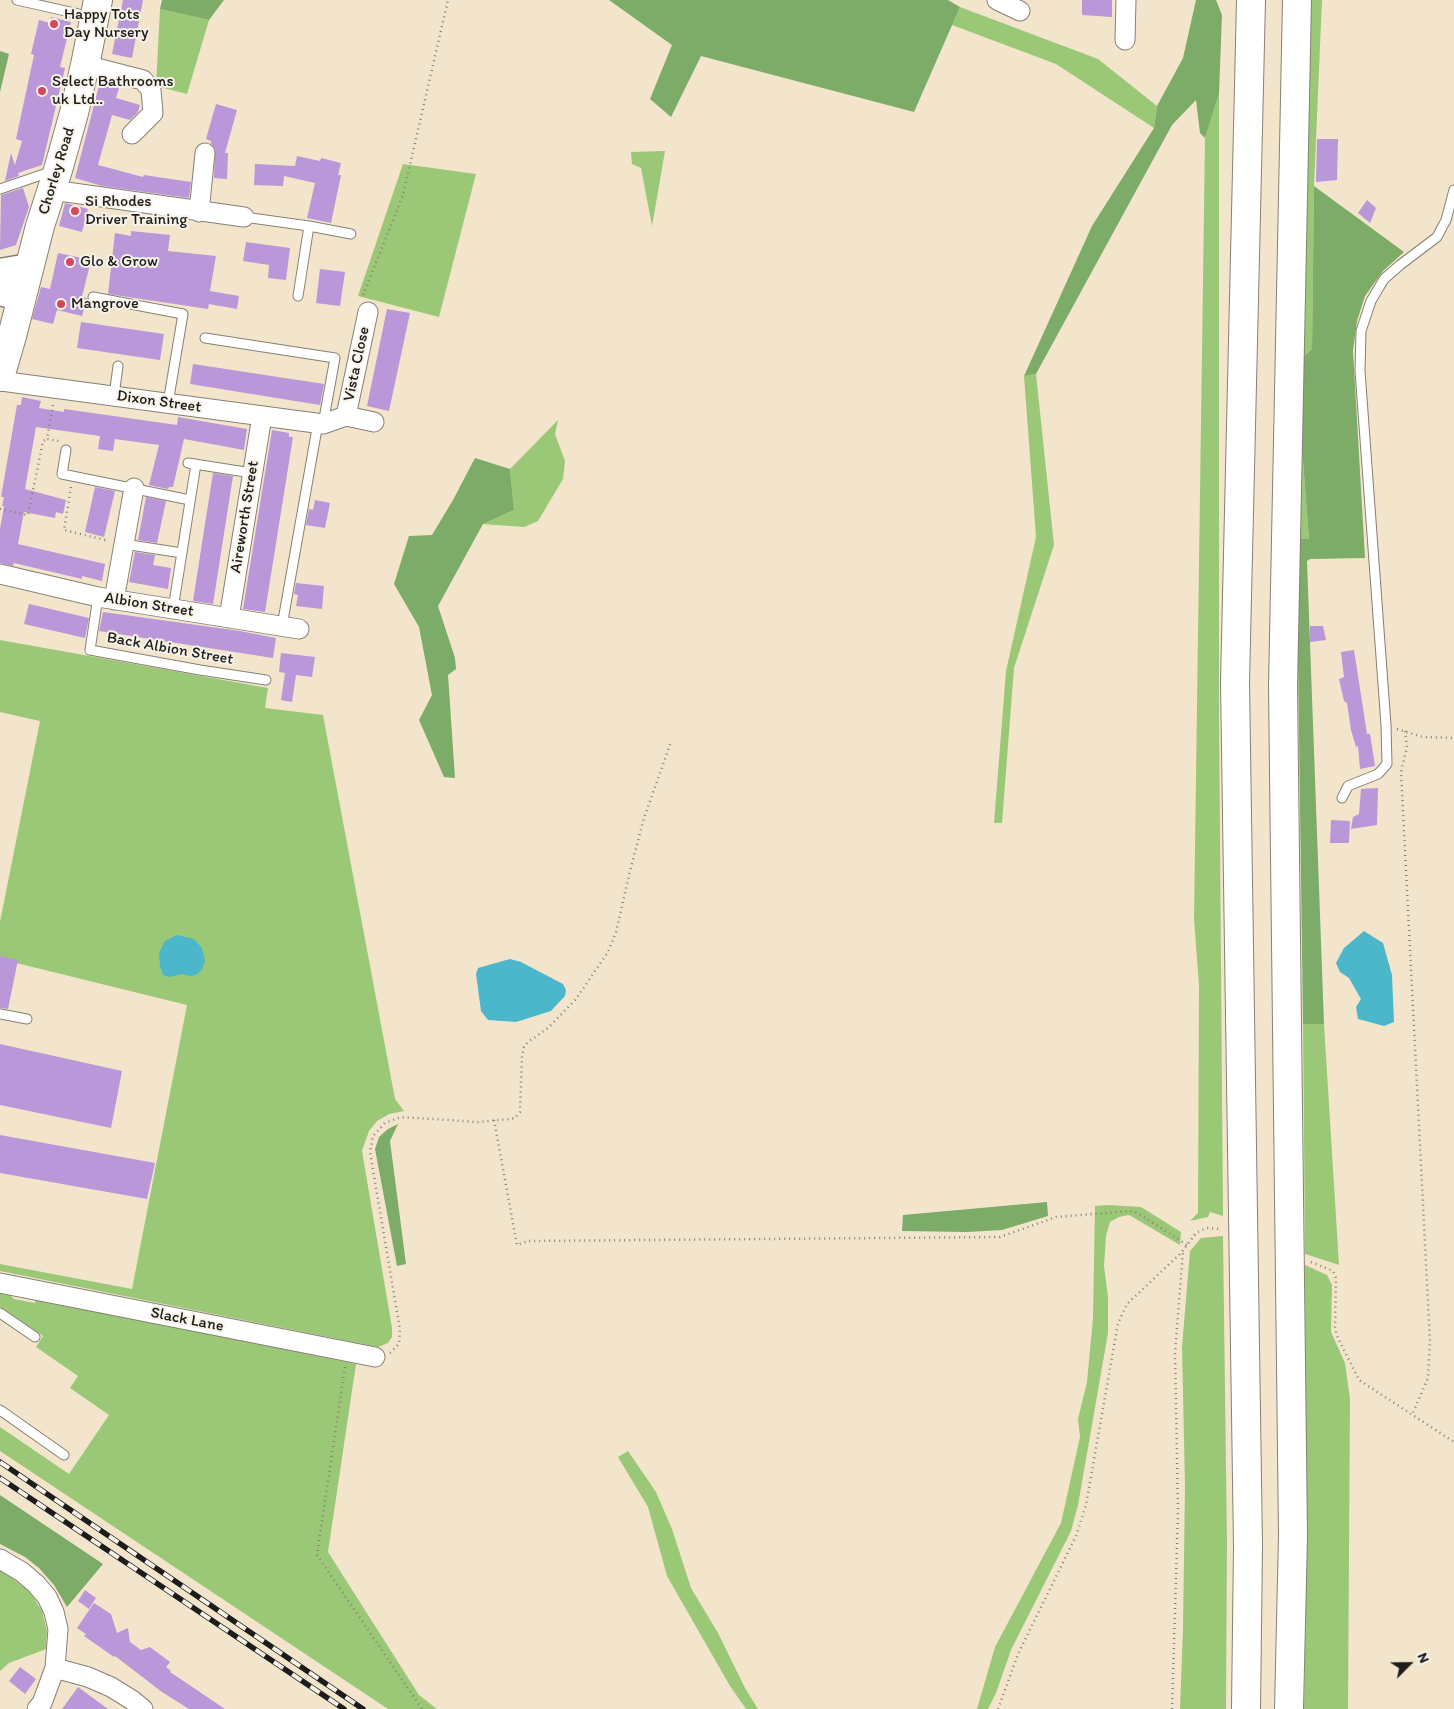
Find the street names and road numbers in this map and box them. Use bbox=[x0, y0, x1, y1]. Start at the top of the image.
street label: Chorley Road bbox=[35, 125, 79, 217]
street label: Vista Close bbox=[340, 325, 374, 403]
street label: Dixon Street bbox=[116, 387, 202, 417]
street label: Aireworth Street bbox=[227, 459, 263, 575]
street label: Albion Street bbox=[103, 588, 195, 622]
street label: Back Albion Street bbox=[105, 628, 235, 670]
street label: Slack Lane bbox=[149, 1304, 225, 1336]

